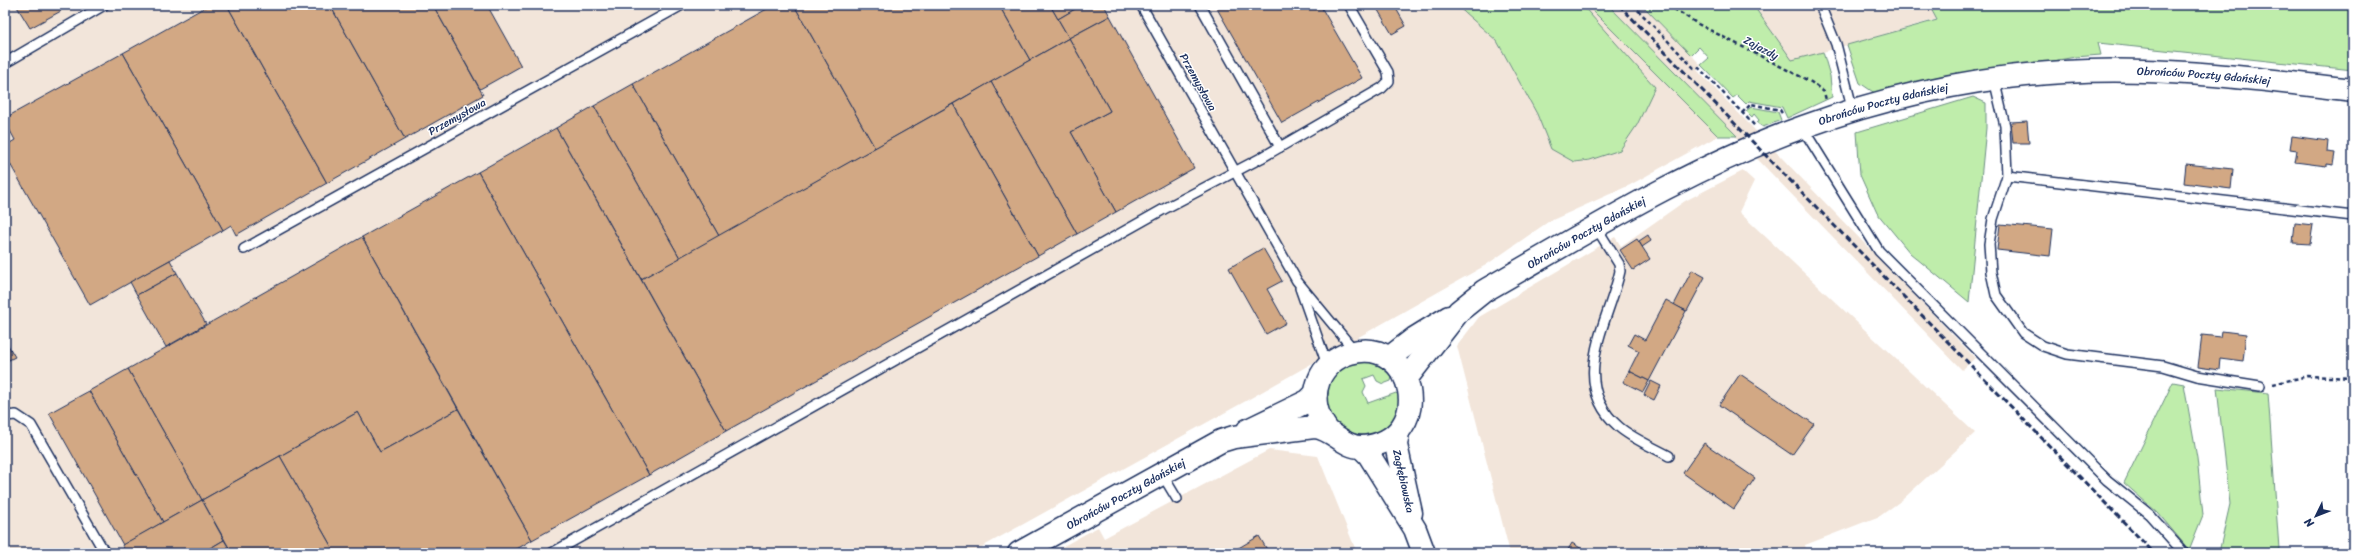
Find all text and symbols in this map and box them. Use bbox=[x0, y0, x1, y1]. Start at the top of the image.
street label: Zajazdy bbox=[1740, 31, 1782, 65]
street label: Przemysłowa bbox=[1174, 50, 1222, 115]
street label: Obrońców Poczty Gdańskiej bbox=[2137, 61, 2272, 90]
street label: Obrońców Poczty Gdańskiej bbox=[1816, 77, 1950, 130]
street label: Przemysłowa bbox=[425, 93, 490, 141]
street label: Obrońców Poczty Gdańskiej bbox=[1523, 191, 1650, 274]
street label: Zagłębiowska bbox=[1388, 447, 1420, 515]
street label: Obrońców Poczty Gdańskiej bbox=[1063, 453, 1190, 535]
north arrow bbox=[2296, 496, 2336, 536]
text: N bbox=[2299, 513, 2319, 532]

